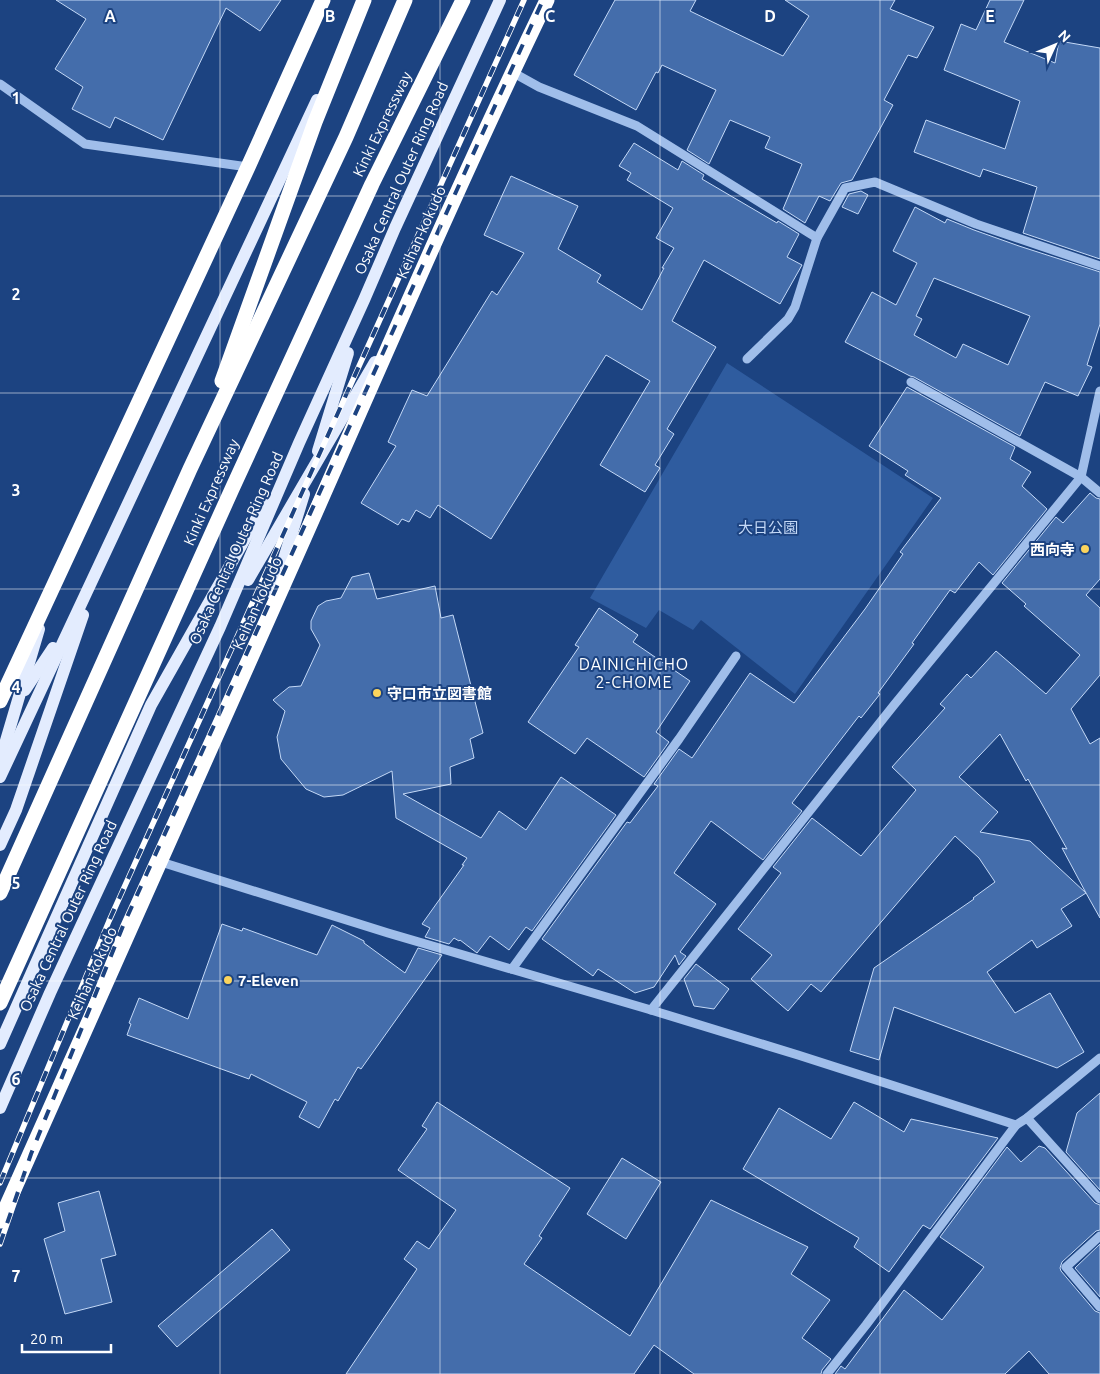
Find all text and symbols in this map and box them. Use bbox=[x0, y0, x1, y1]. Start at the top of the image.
text: A bbox=[104, 7, 116, 25]
text: B bbox=[325, 7, 335, 25]
text: C bbox=[545, 7, 555, 25]
text: D bbox=[764, 7, 776, 25]
text: E bbox=[985, 7, 995, 25]
north arrow bbox=[1030, 20, 1080, 70]
text: N bbox=[1055, 27, 1074, 45]
street label: Kinki Expressway bbox=[349, 69, 415, 179]
street label: Osaka Central Outer Ring Road bbox=[351, 79, 451, 277]
text: 1 bbox=[11, 89, 21, 107]
street label: Keihan-kokudo bbox=[393, 183, 449, 281]
text: 2 bbox=[11, 285, 21, 303]
street label: Kinki Expressway bbox=[180, 436, 242, 548]
street label: Osaka Central Outer Ring Road bbox=[186, 449, 286, 647]
text: 3 bbox=[11, 481, 21, 499]
park label: 大日公園 bbox=[738, 519, 798, 536]
place label: 西向寺 bbox=[1030, 541, 1075, 558]
marker: 西向寺 bbox=[1079, 543, 1091, 555]
street label: Keihan-kokudo bbox=[229, 554, 285, 652]
district label: DAINICHICHO 2-CHOME bbox=[579, 655, 689, 691]
text: 4 bbox=[11, 678, 21, 696]
place label: 守口市立図書館 bbox=[387, 685, 492, 702]
marker: 守口市立図書館 bbox=[371, 687, 383, 699]
street label: Osaka Central Outer Ring Road bbox=[16, 818, 120, 1014]
text: 5 bbox=[11, 874, 21, 892]
street label: Keihan-kokudo bbox=[64, 924, 120, 1022]
place label: 7-Eleven bbox=[238, 972, 299, 989]
marker: 7-Eleven bbox=[222, 974, 234, 986]
text: 6 bbox=[11, 1070, 21, 1088]
text: 7 bbox=[11, 1267, 21, 1285]
scale bar bbox=[22, 1322, 111, 1354]
text: 20 m bbox=[30, 1330, 63, 1347]

